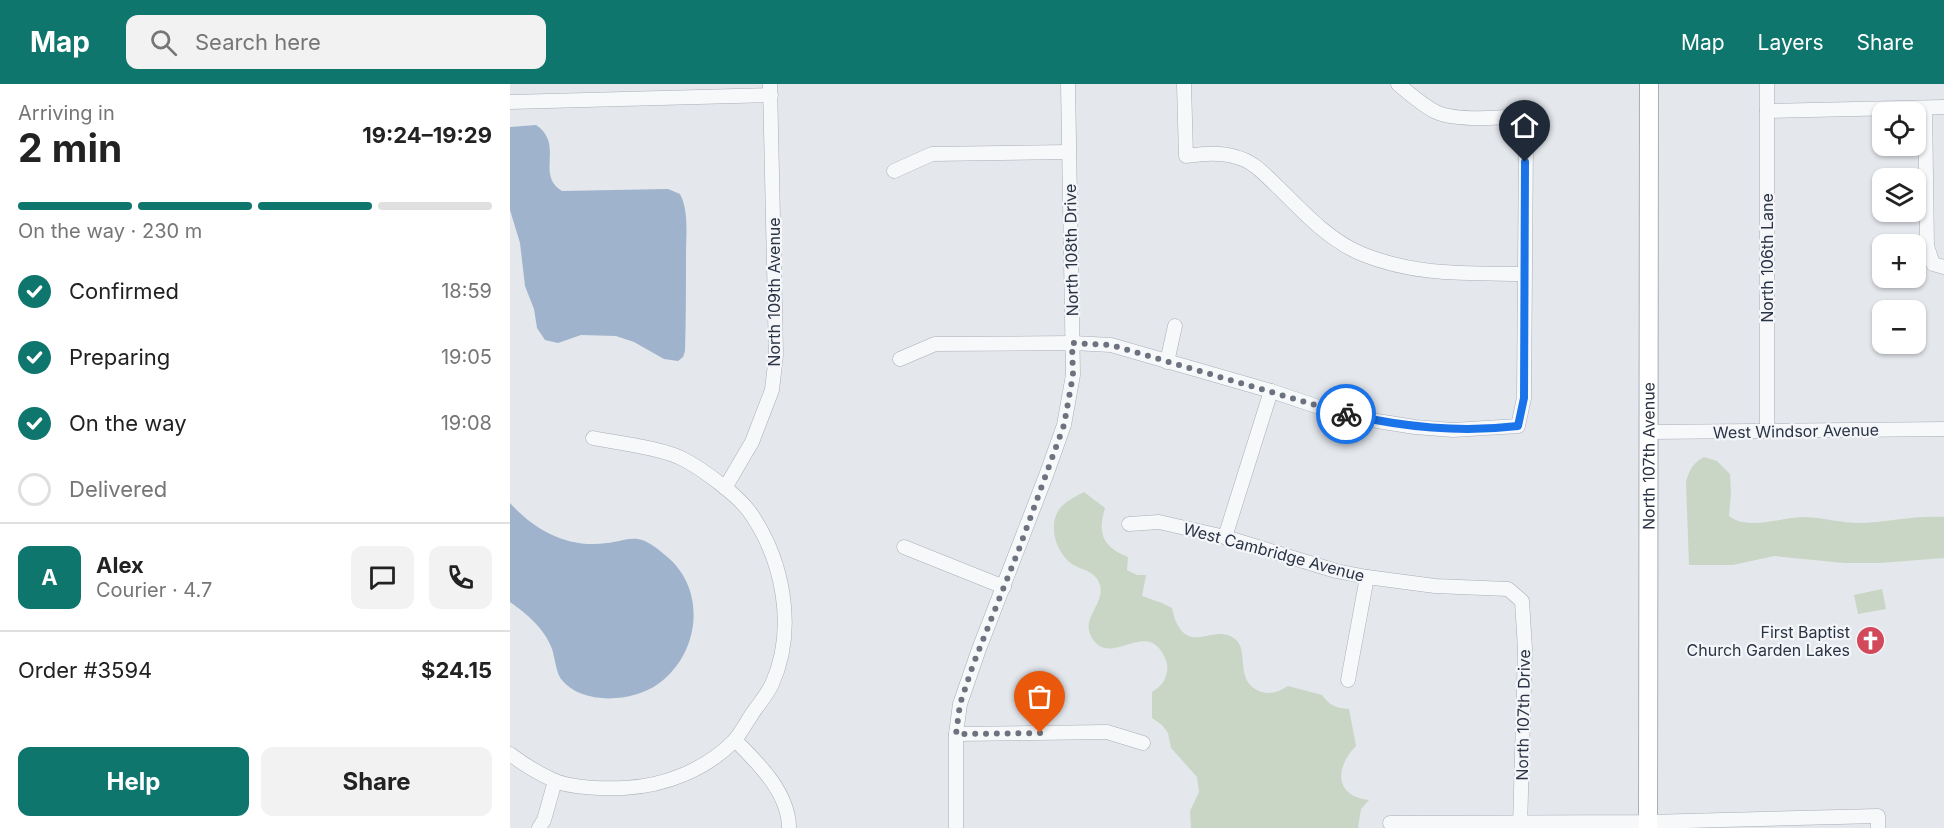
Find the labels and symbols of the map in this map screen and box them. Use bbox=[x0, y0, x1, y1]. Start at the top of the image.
pin bbox=[1499, 100, 1550, 162]
street label: North 108th Drive bbox=[1060, 184, 1082, 316]
street label: North 106th Lane bbox=[1757, 193, 1777, 323]
street label: North 109th Avenue bbox=[764, 217, 784, 367]
street label: North 107th Avenue bbox=[1638, 382, 1659, 530]
courier bbox=[1316, 384, 1376, 444]
street label: West Windsor Avenue bbox=[1713, 420, 1879, 442]
street label: West Cambridge Avenue bbox=[1181, 518, 1367, 586]
place label: First Baptist Church Garden Lakes bbox=[1687, 622, 1850, 660]
church icon: First Baptist Church Garden Lakes bbox=[1855, 625, 1887, 657]
street label: North 107th Drive bbox=[1512, 649, 1534, 781]
pin bbox=[1014, 671, 1065, 733]

